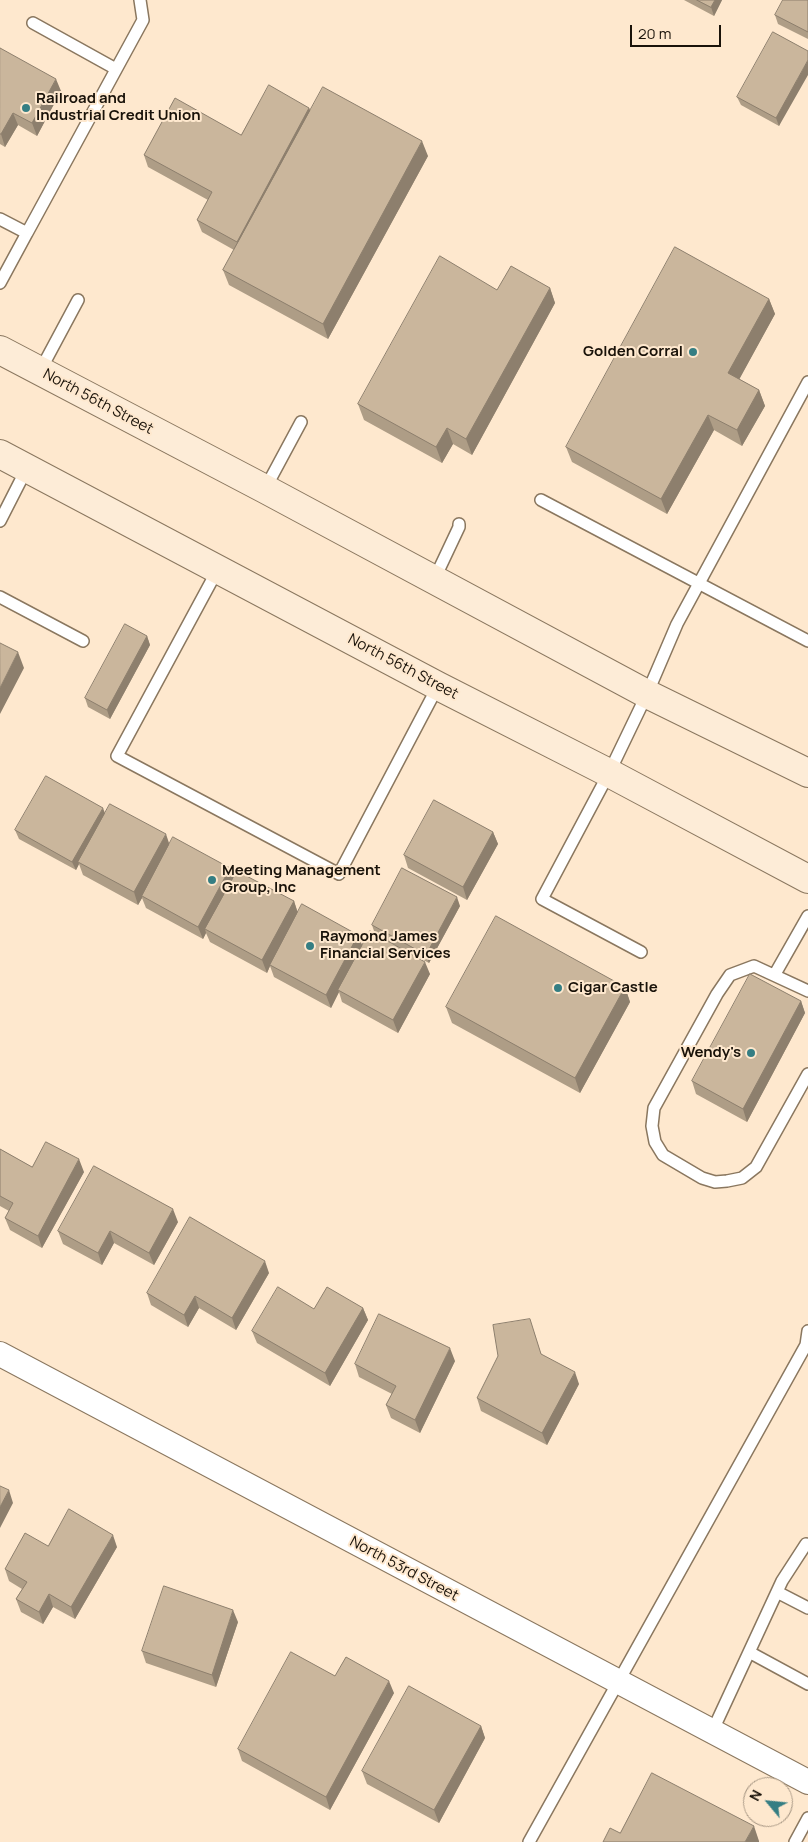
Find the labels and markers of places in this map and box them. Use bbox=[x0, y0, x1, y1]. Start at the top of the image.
place label: Railroad and Industrial Credit Union bbox=[36, 90, 201, 125]
marker: Railroad and Industrial Credit Union bbox=[20, 102, 32, 114]
place label: Golden Corral bbox=[583, 343, 683, 361]
marker: Golden Corral bbox=[687, 346, 699, 358]
place label: Meeting Management Group, Inc bbox=[222, 862, 381, 897]
marker: Meeting Management Group, Inc bbox=[206, 874, 218, 886]
place label: Raymond James Financial Services bbox=[320, 928, 451, 963]
marker: Raymond James Financial Services bbox=[304, 940, 316, 952]
place label: Cigar Castle bbox=[568, 979, 658, 997]
marker: Cigar Castle bbox=[552, 982, 564, 994]
place label: Wendy's bbox=[681, 1044, 741, 1062]
marker: Wendy's bbox=[745, 1047, 757, 1059]

